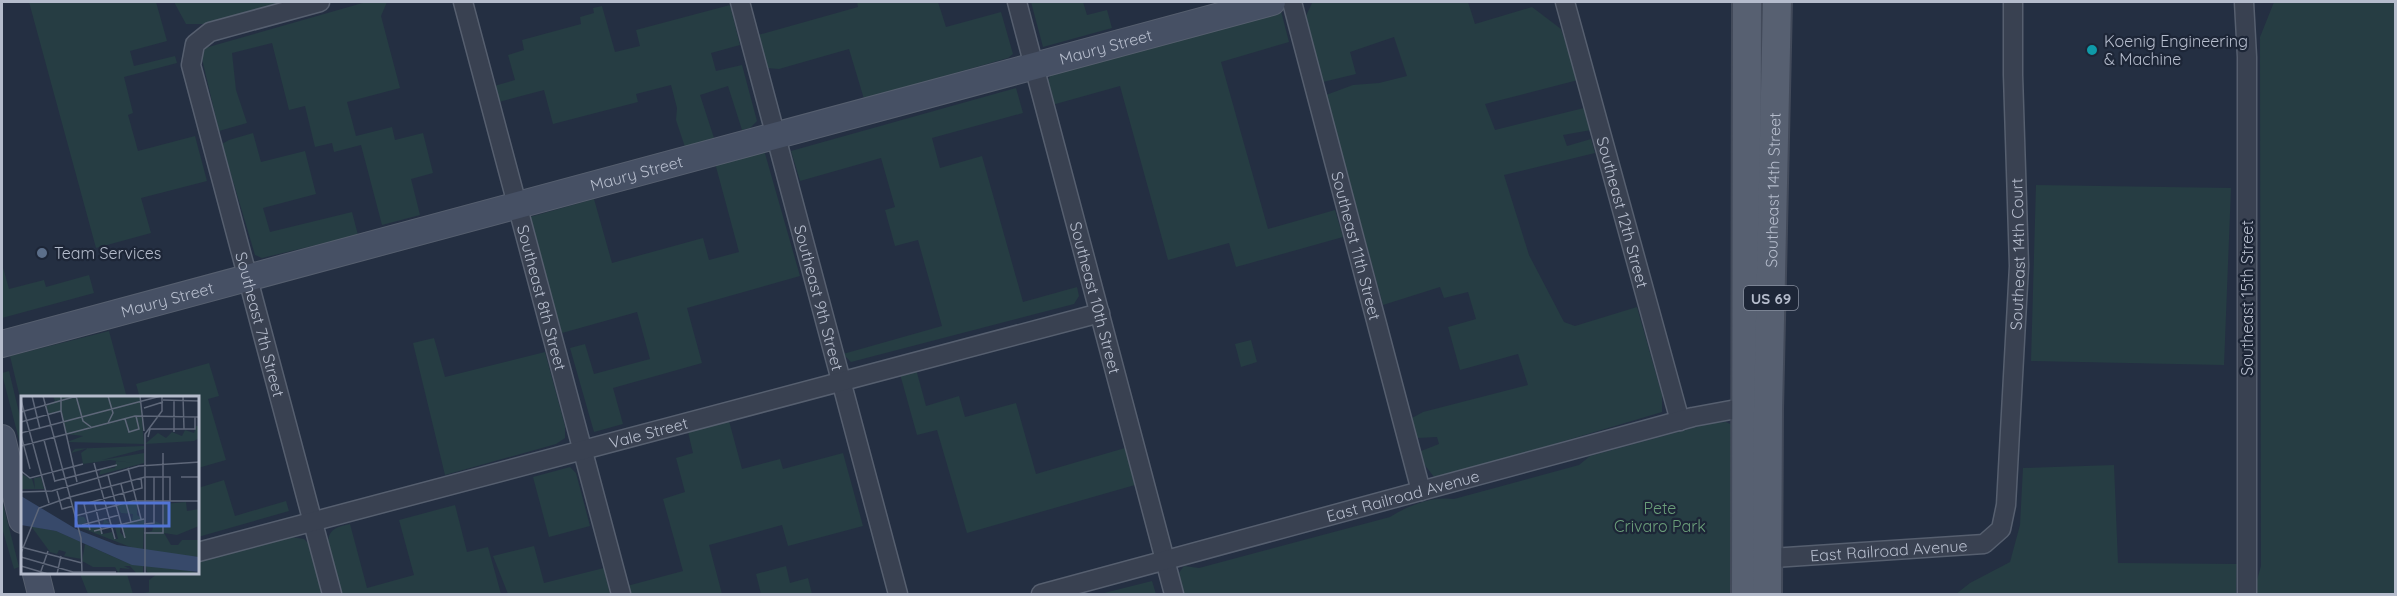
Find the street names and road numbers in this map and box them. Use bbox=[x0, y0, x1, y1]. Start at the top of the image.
street label: Maury Street bbox=[1057, 25, 1154, 69]
street label: Southeast 14th Street bbox=[1761, 112, 1785, 268]
street label: Southeast 12th Street bbox=[1592, 134, 1653, 290]
street label: Maury Street bbox=[588, 151, 685, 195]
street label: Southeast 11th Street bbox=[1327, 169, 1385, 322]
street label: Southeast 14th Court bbox=[2006, 178, 2029, 331]
street label: Southeast 10th Street bbox=[1066, 220, 1125, 376]
street label: Southeast 15th Street bbox=[2237, 220, 2257, 376]
street label: Southeast 8th Street bbox=[513, 223, 571, 373]
street label: Southeast 9th Street bbox=[790, 223, 848, 373]
street label: Southeast 7th Street bbox=[231, 250, 289, 399]
street label: Maury Street bbox=[119, 277, 216, 322]
road number: US 69 bbox=[1744, 286, 1798, 310]
street label: Vale Street bbox=[607, 413, 690, 453]
street label: East Railroad Avenue bbox=[1324, 465, 1482, 526]
street label: East Railroad Avenue bbox=[1809, 535, 1968, 565]

